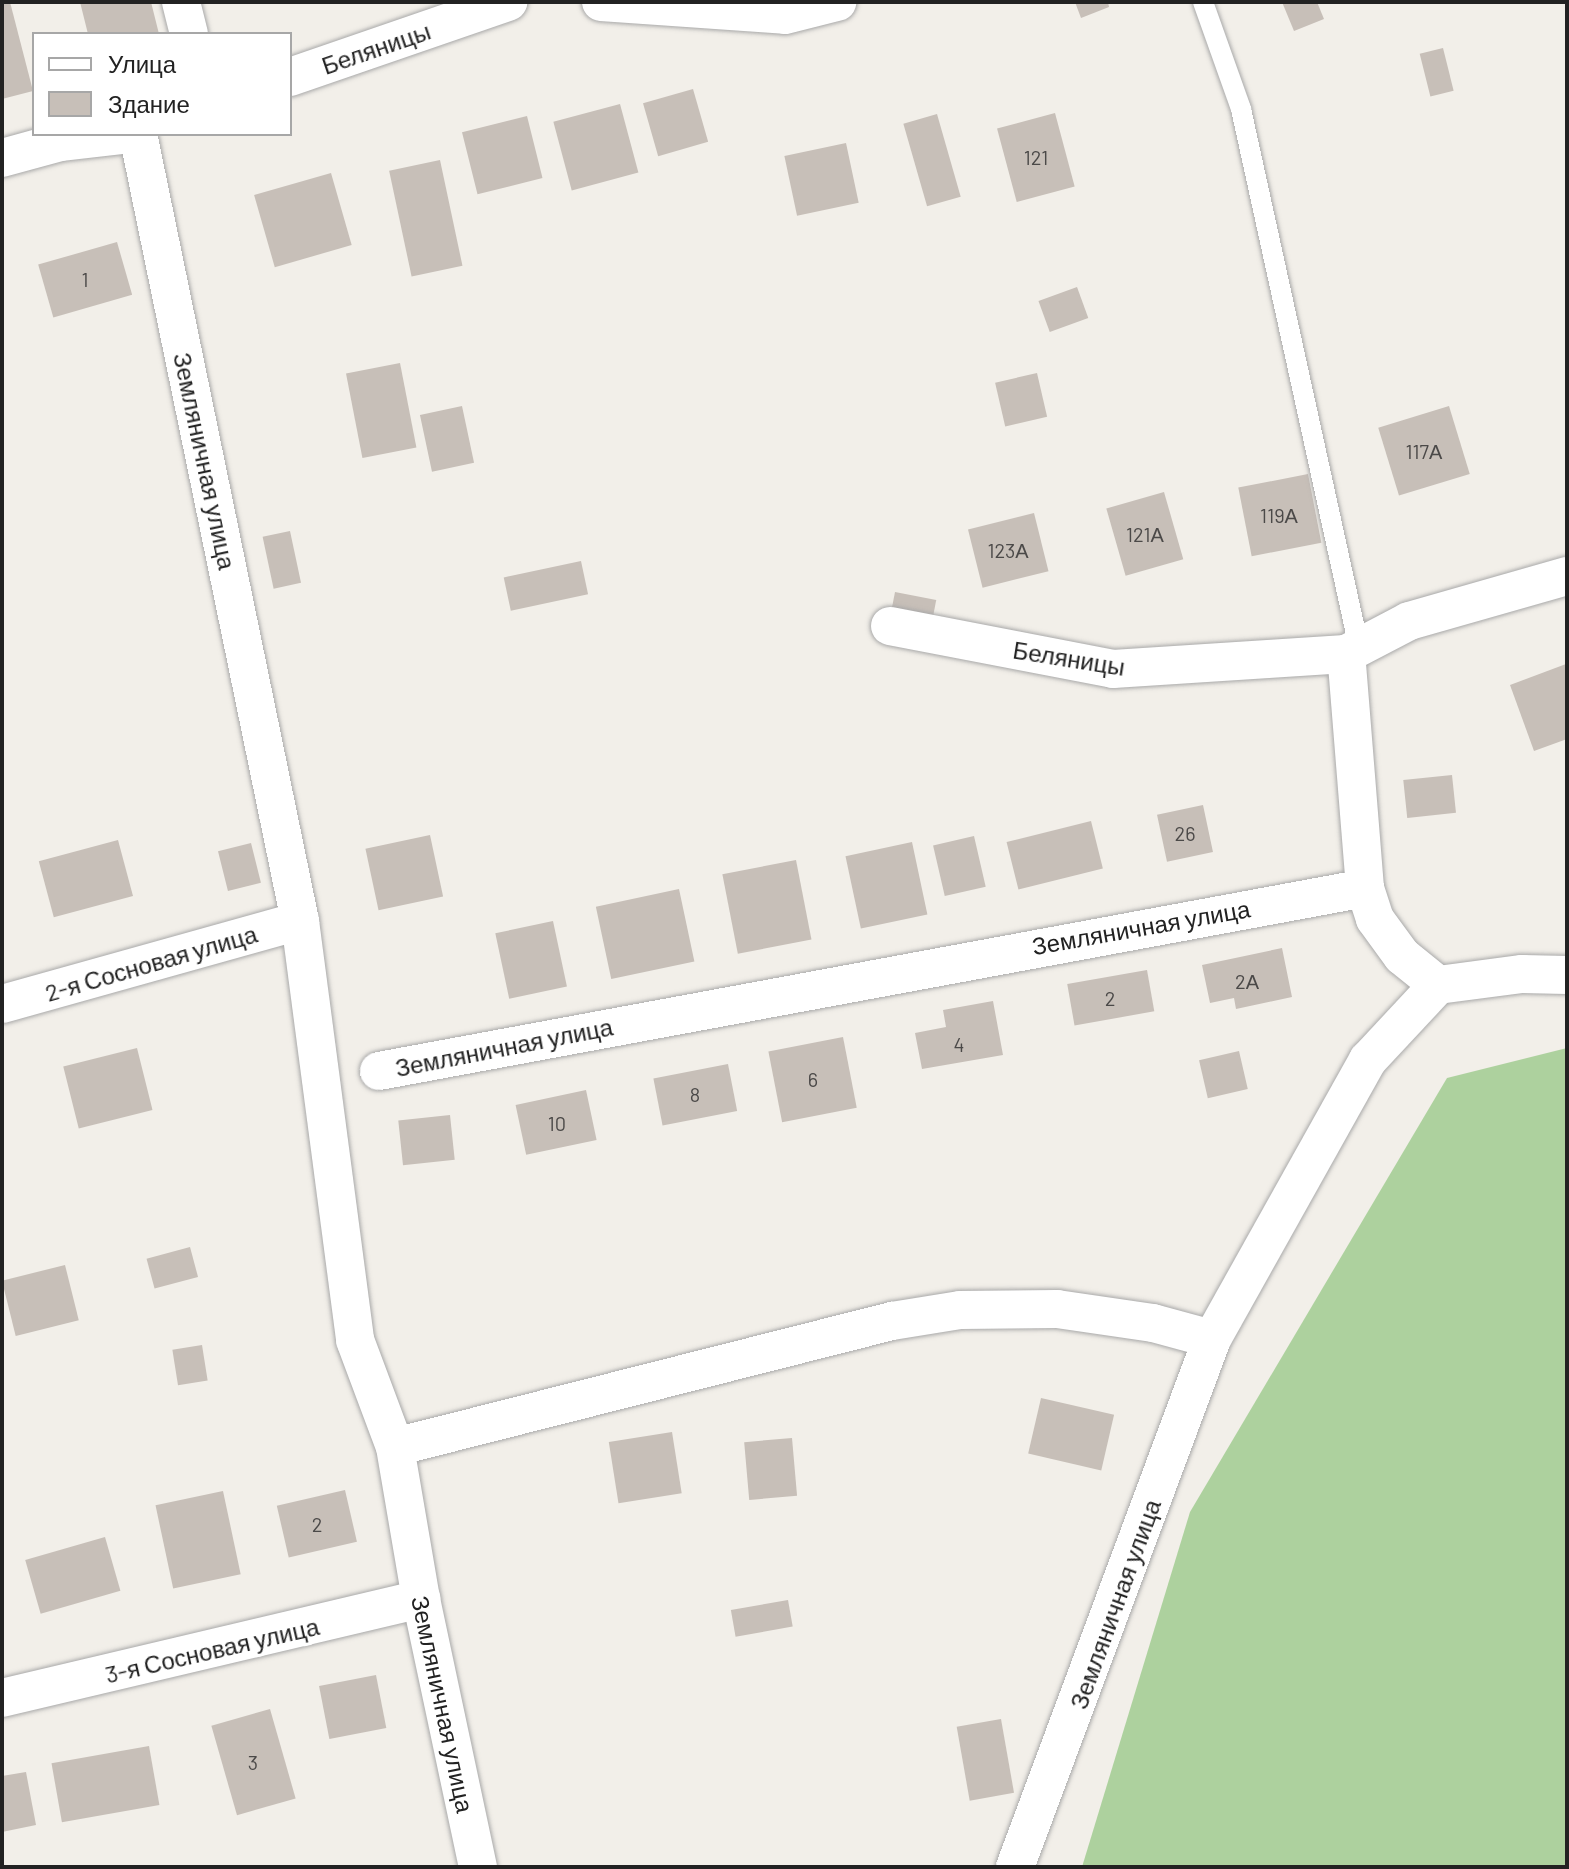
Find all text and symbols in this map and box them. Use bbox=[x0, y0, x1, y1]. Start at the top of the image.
street label: Беляницы bbox=[318, 16, 434, 80]
legend bbox=[32, 32, 292, 136]
text: Улица bbox=[108, 49, 176, 78]
text: Здание bbox=[108, 89, 190, 118]
house number: 121 bbox=[1024, 145, 1048, 169]
house number: 1 bbox=[82, 267, 88, 291]
street label: Земляничная улица bbox=[168, 350, 242, 572]
house number: 117А bbox=[1406, 439, 1442, 463]
house number: 119А bbox=[1260, 503, 1298, 527]
house number: 121А bbox=[1126, 522, 1164, 546]
house number: 123А bbox=[987, 538, 1029, 562]
street label: Беляницы bbox=[1011, 635, 1127, 681]
house number: 26 bbox=[1174, 821, 1196, 845]
street label: Земляничная улица bbox=[1030, 894, 1252, 960]
street label: 2-я Сосновая улица bbox=[42, 919, 260, 1007]
house number: 2А bbox=[1235, 969, 1259, 993]
house number: 2 bbox=[1105, 986, 1115, 1010]
street label: Земляничная улица bbox=[393, 1012, 615, 1082]
house number: 4 bbox=[953, 1032, 965, 1056]
house number: 6 bbox=[808, 1067, 818, 1091]
house number: 8 bbox=[690, 1082, 700, 1106]
house number: 10 bbox=[548, 1111, 566, 1135]
street label: Земляничная улица bbox=[1064, 1495, 1166, 1713]
house number: 2 bbox=[312, 1512, 322, 1536]
street label: Земляничная улица bbox=[406, 1593, 480, 1815]
street label: 3-я Сосновая улица bbox=[102, 1611, 322, 1689]
house number: 3 bbox=[248, 1750, 258, 1774]

